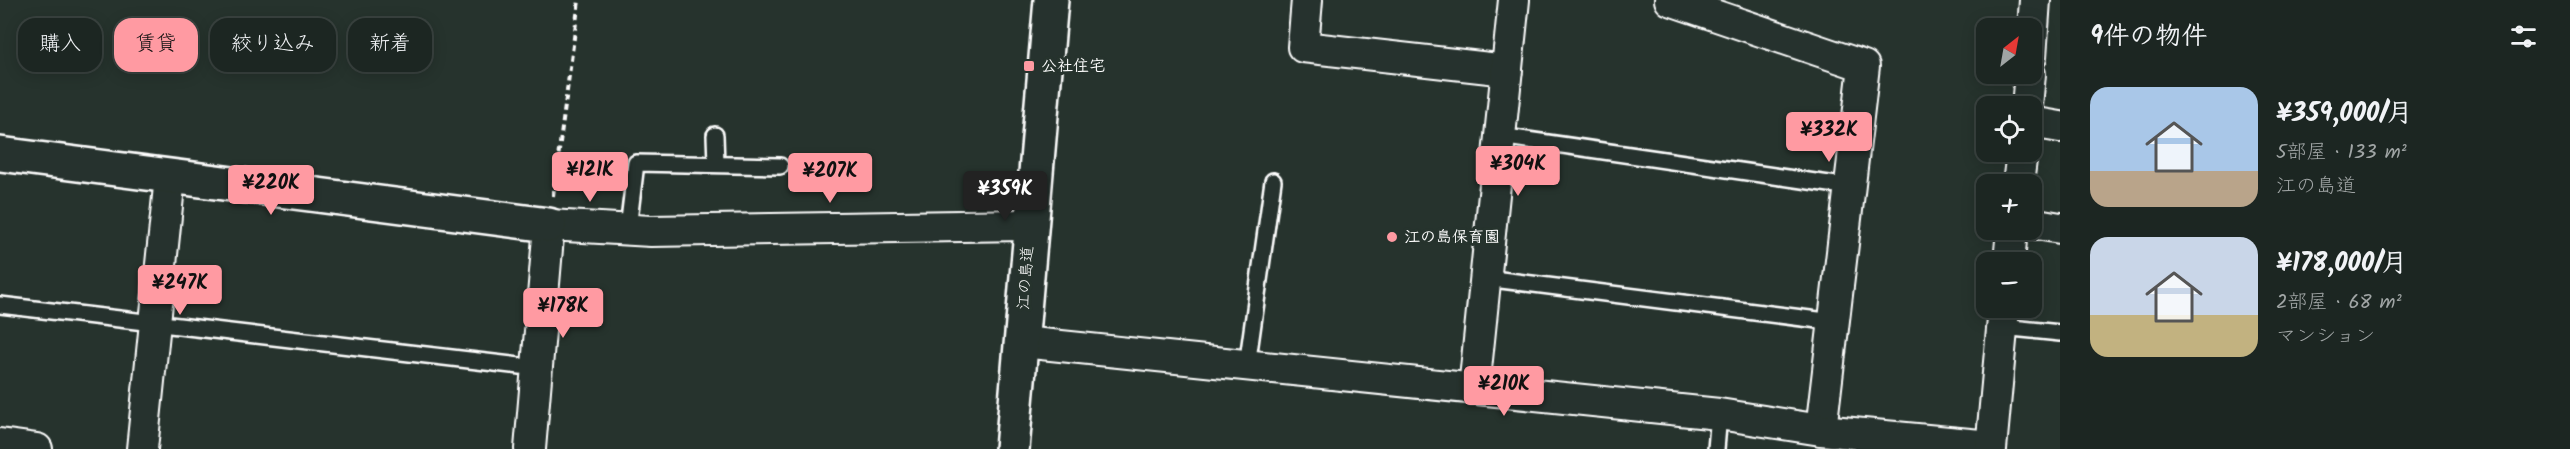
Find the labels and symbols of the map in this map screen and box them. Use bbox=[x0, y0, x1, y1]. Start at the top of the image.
north arrow bbox=[1976, 18, 2042, 84]
place label: 公社住宅 bbox=[1041, 54, 1105, 79]
marker: 公社住宅 bbox=[1022, 59, 1036, 73]
pin: ¥332K bbox=[1787, 112, 1871, 163]
pin: ¥304K bbox=[1476, 146, 1560, 197]
pin: ¥121K bbox=[548, 152, 632, 203]
pin: ¥207K bbox=[788, 153, 872, 204]
pin: ¥220K bbox=[229, 165, 313, 216]
pin: ¥359K bbox=[963, 171, 1047, 222]
place label: 江の島保育園 bbox=[1404, 225, 1500, 250]
marker: 江の島保育園 bbox=[1385, 230, 1399, 244]
street label: 江の島道 bbox=[1011, 245, 1041, 311]
pin: ¥247K bbox=[138, 265, 222, 316]
pin: ¥178K bbox=[521, 288, 605, 339]
pin: ¥210K bbox=[1462, 366, 1546, 417]

